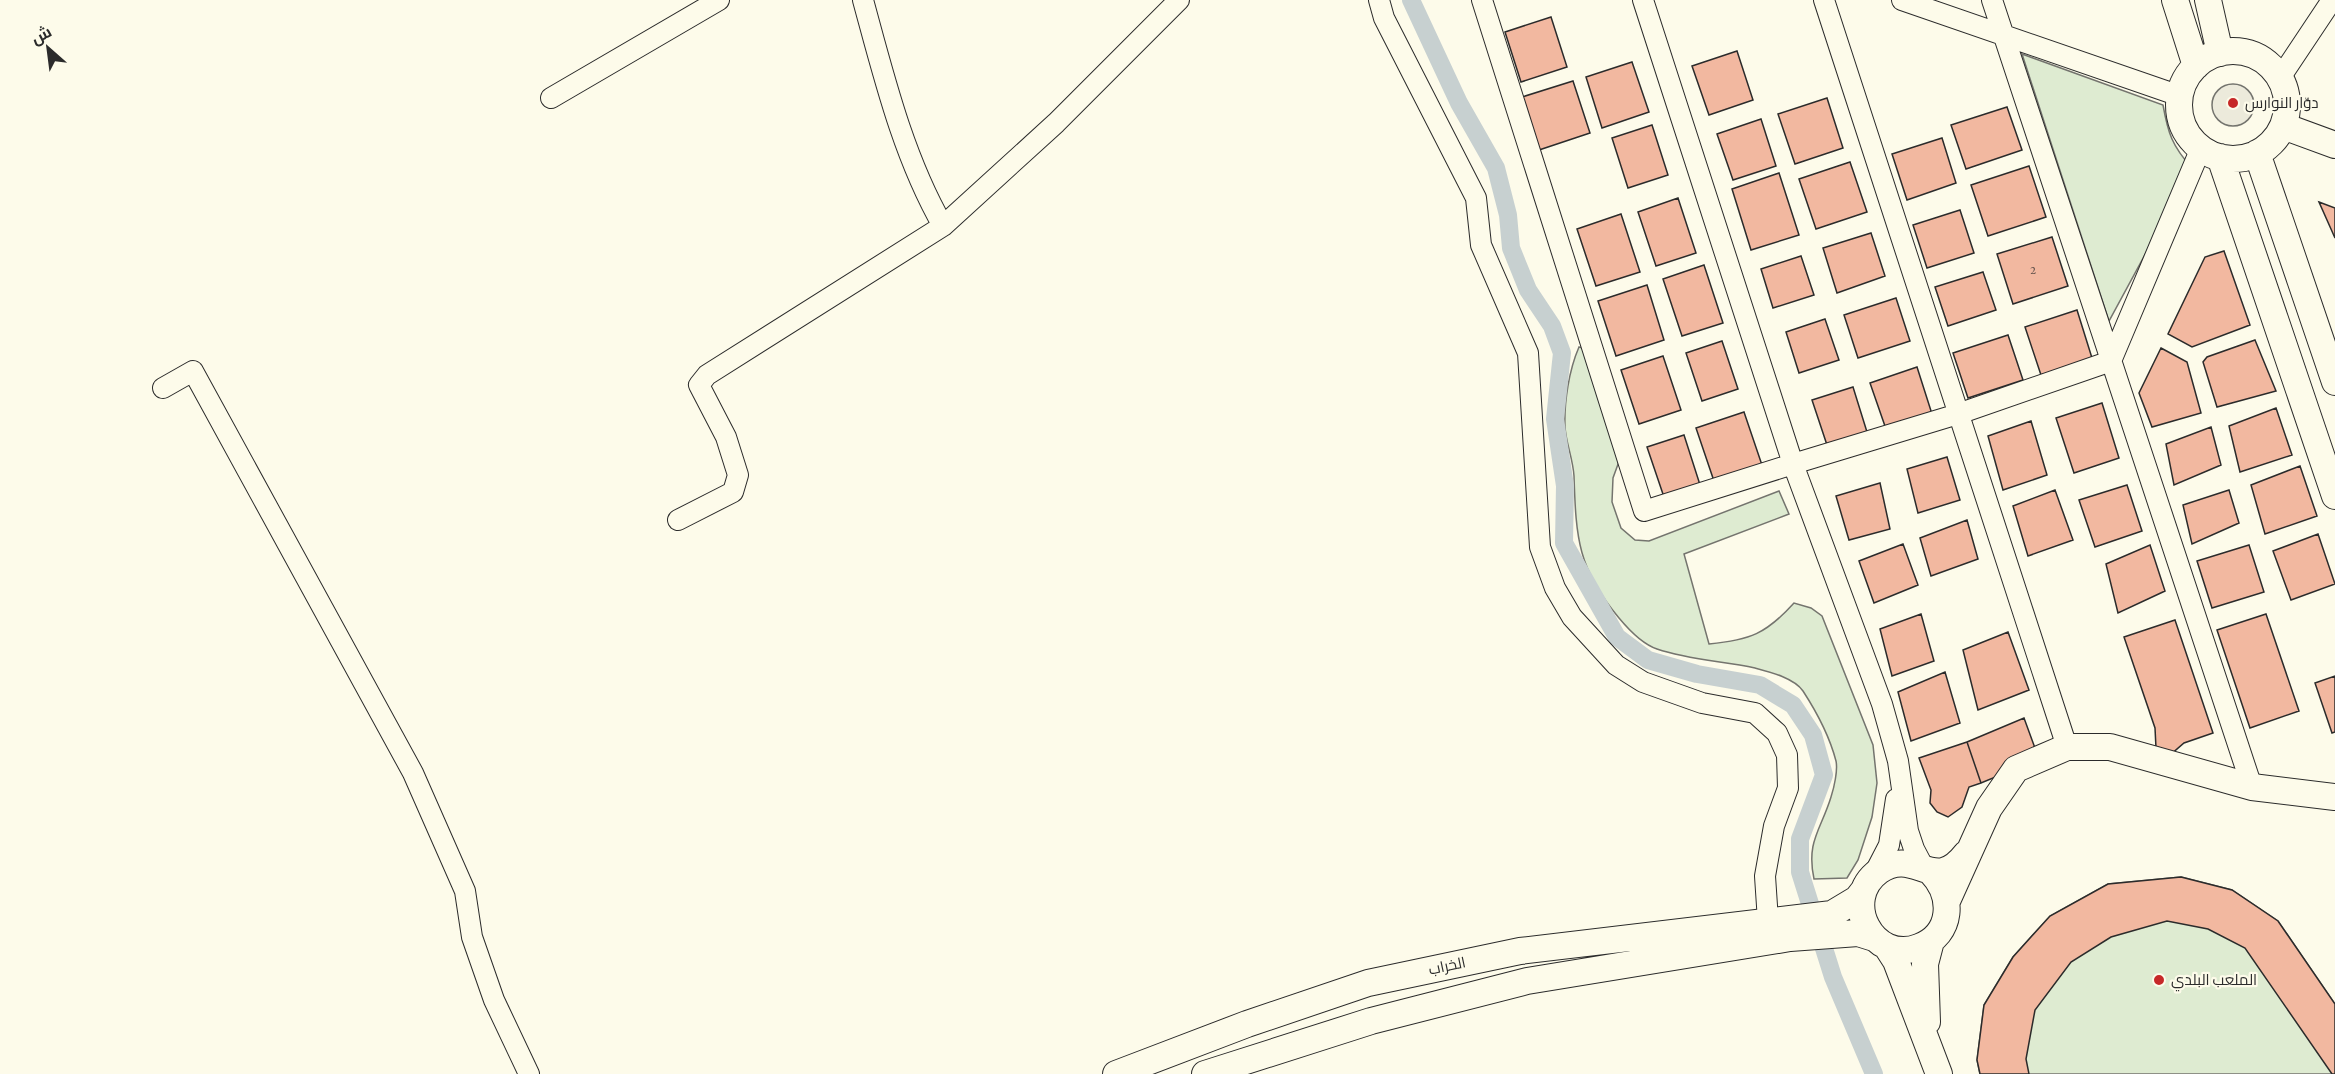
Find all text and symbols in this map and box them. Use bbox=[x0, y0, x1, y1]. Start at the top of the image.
north arrow bbox=[18, 18, 78, 78]
text: ش bbox=[28, 23, 55, 48]
place label: دوّار النوارس bbox=[2245, 95, 2319, 113]
marker: دوّار النوارس bbox=[2226, 96, 2240, 110]
house number: 2 bbox=[2030, 263, 2036, 277]
street label: الخراب bbox=[1427, 954, 1467, 979]
place label: الملعب البلدي bbox=[2171, 972, 2257, 992]
marker: الملعب البلدي bbox=[2152, 973, 2166, 987]

